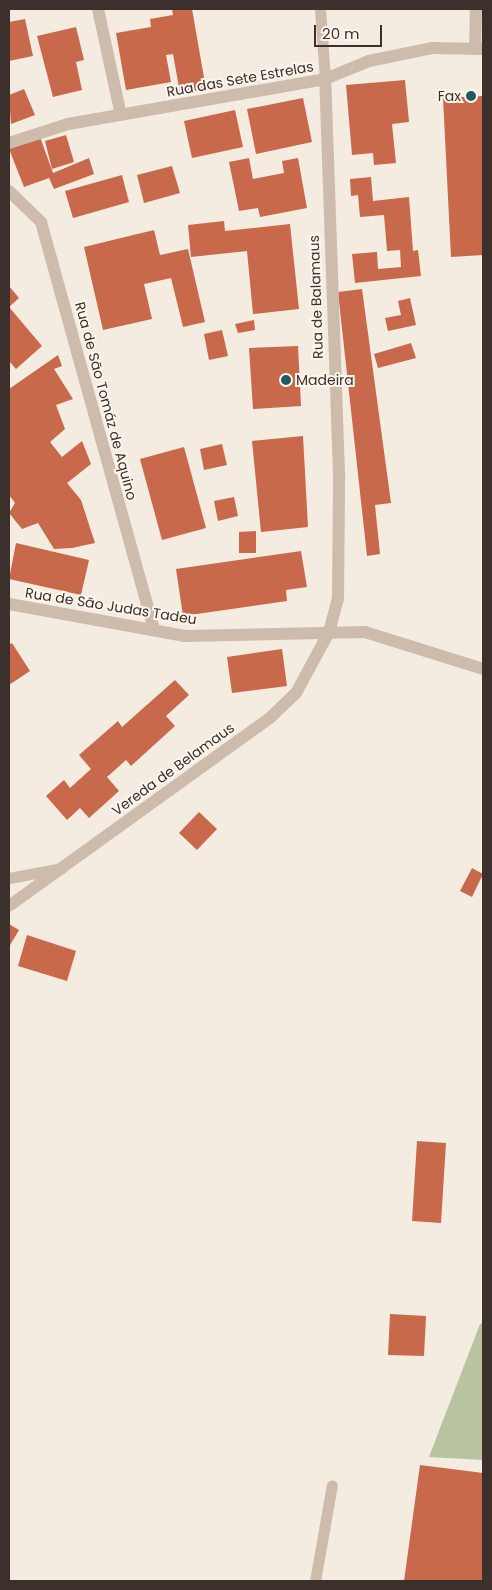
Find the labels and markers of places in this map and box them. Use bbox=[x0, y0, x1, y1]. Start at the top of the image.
place label: Fax bbox=[438, 88, 461, 104]
marker: Fax bbox=[465, 90, 477, 102]
place label: Madeira bbox=[296, 372, 354, 388]
marker: Madeira bbox=[280, 374, 292, 386]

